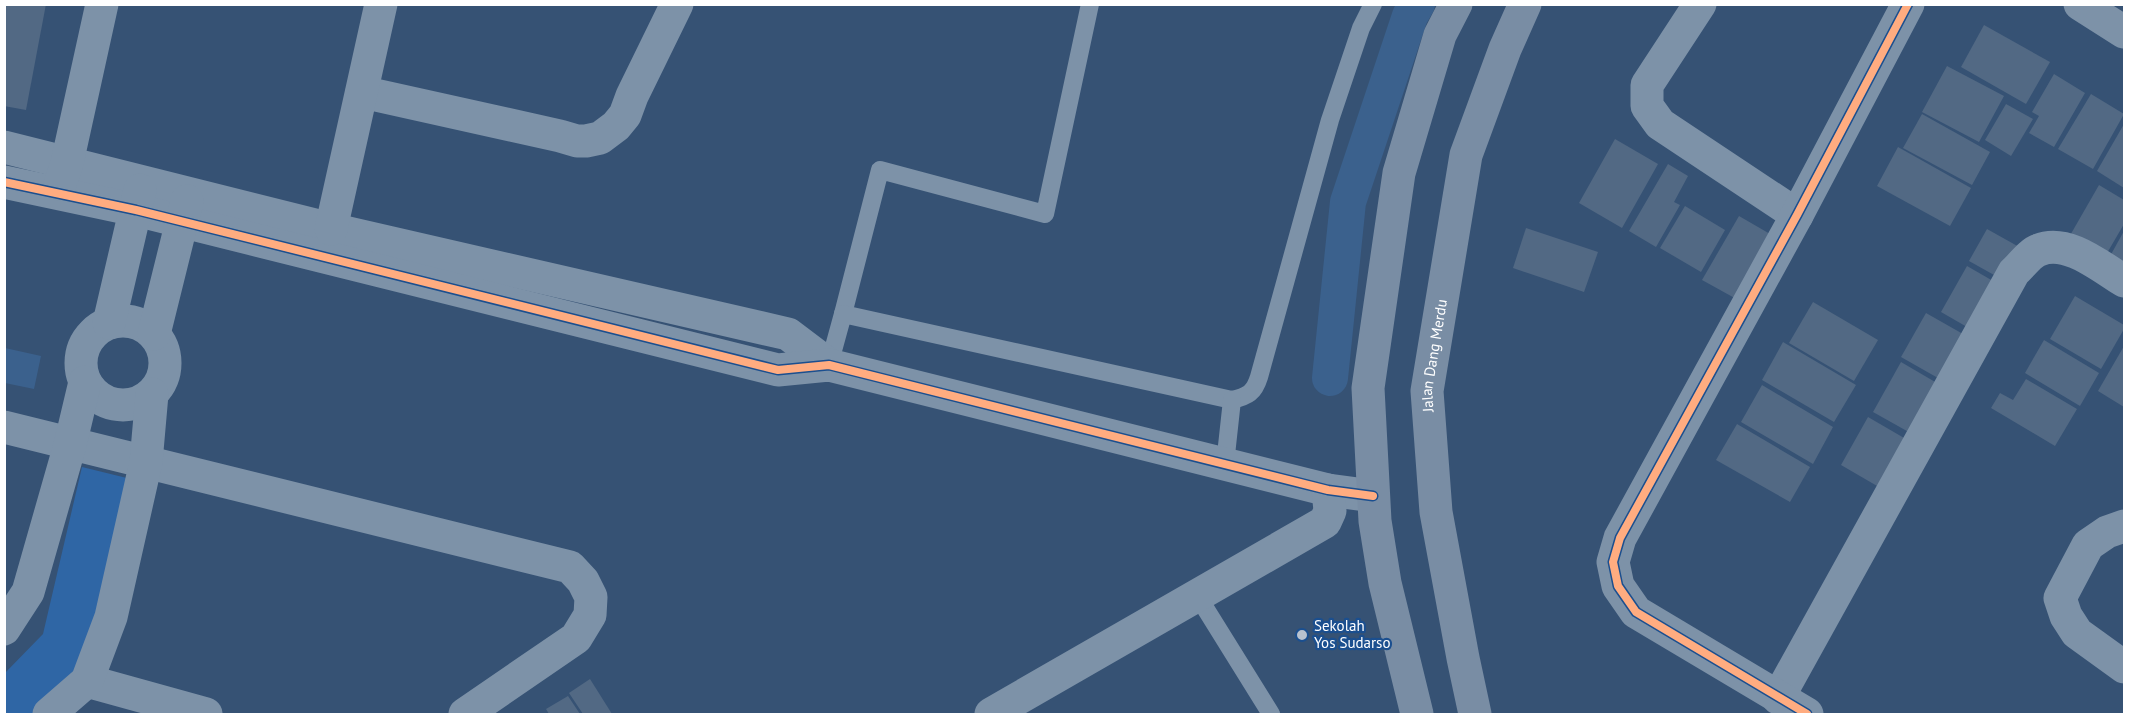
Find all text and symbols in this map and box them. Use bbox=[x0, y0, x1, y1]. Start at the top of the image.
street label: Jalan Dang Merdu bbox=[1417, 298, 1451, 414]
place label: Sekolah Yos Sudarso bbox=[1314, 616, 1390, 652]
marker: Sekolah Yos Sudarso bbox=[1295, 628, 1309, 642]

